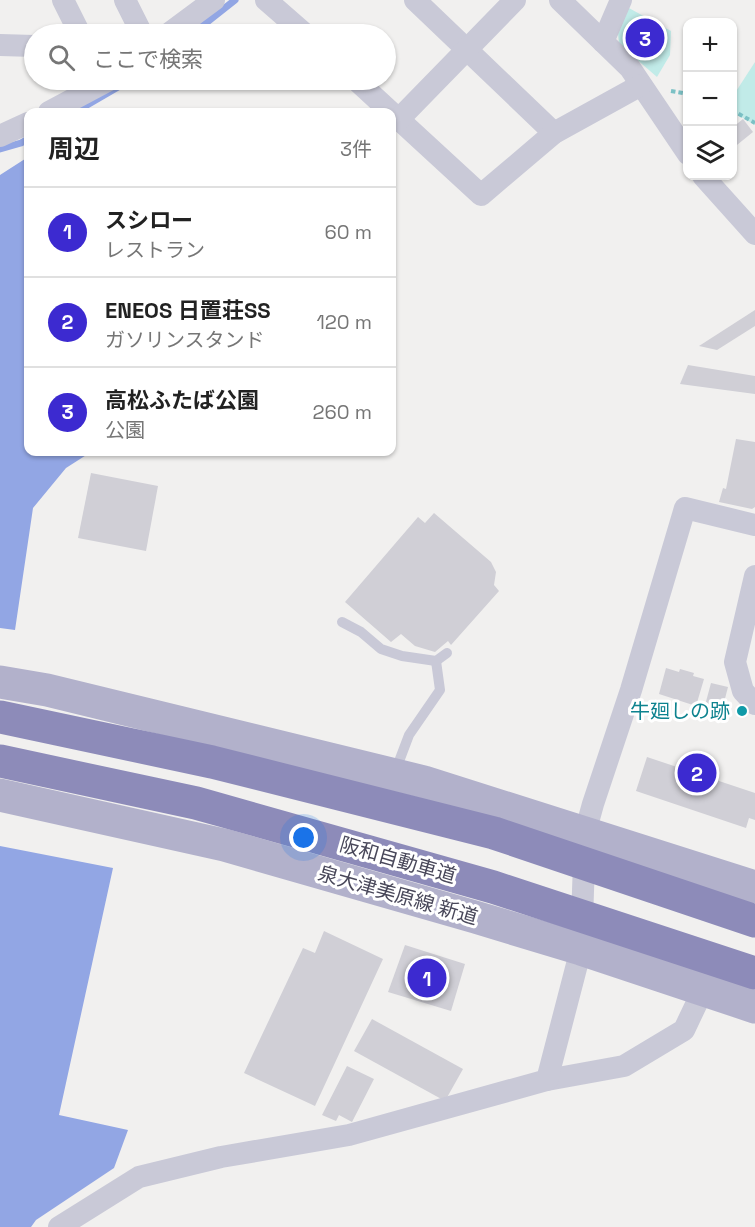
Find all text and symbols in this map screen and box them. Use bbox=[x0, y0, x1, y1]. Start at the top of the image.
pin: 3 bbox=[626, 15, 664, 60]
map controls bbox=[683, 18, 737, 180]
button: + bbox=[683, 18, 737, 72]
search box bbox=[24, 24, 396, 90]
icon: search bbox=[45, 41, 78, 74]
text: ここで検索 bbox=[93, 45, 203, 73]
button: − bbox=[683, 72, 737, 126]
button: layers bbox=[683, 126, 737, 180]
text: 周辺 bbox=[48, 132, 100, 166]
text: 3件 bbox=[340, 136, 372, 162]
text: スシロー bbox=[105, 206, 193, 234]
text: 1 bbox=[63, 219, 72, 245]
text: 60 m bbox=[325, 219, 372, 245]
text: レストラン bbox=[105, 237, 205, 263]
text: ENEOS 日置荘SS bbox=[105, 296, 271, 324]
text: 2 bbox=[62, 309, 73, 335]
text: 120 m bbox=[316, 309, 372, 335]
text: ガソリンスタンド bbox=[105, 327, 265, 353]
text: 高松ふたば公園 bbox=[105, 386, 259, 414]
text: 3 bbox=[61, 399, 74, 425]
text: 260 m bbox=[313, 399, 372, 425]
text: 公園 bbox=[105, 417, 145, 443]
place label: 牛廻しの跡 bbox=[630, 698, 730, 724]
marker: 牛廻しの跡 bbox=[735, 704, 749, 718]
pin: 2 bbox=[678, 750, 716, 796]
your location bbox=[289, 823, 318, 852]
street label: 阪和自動車道 bbox=[337, 831, 459, 889]
street label: 泉大津美原線 新道 bbox=[315, 860, 481, 930]
pin: 1 bbox=[408, 956, 446, 1000]

